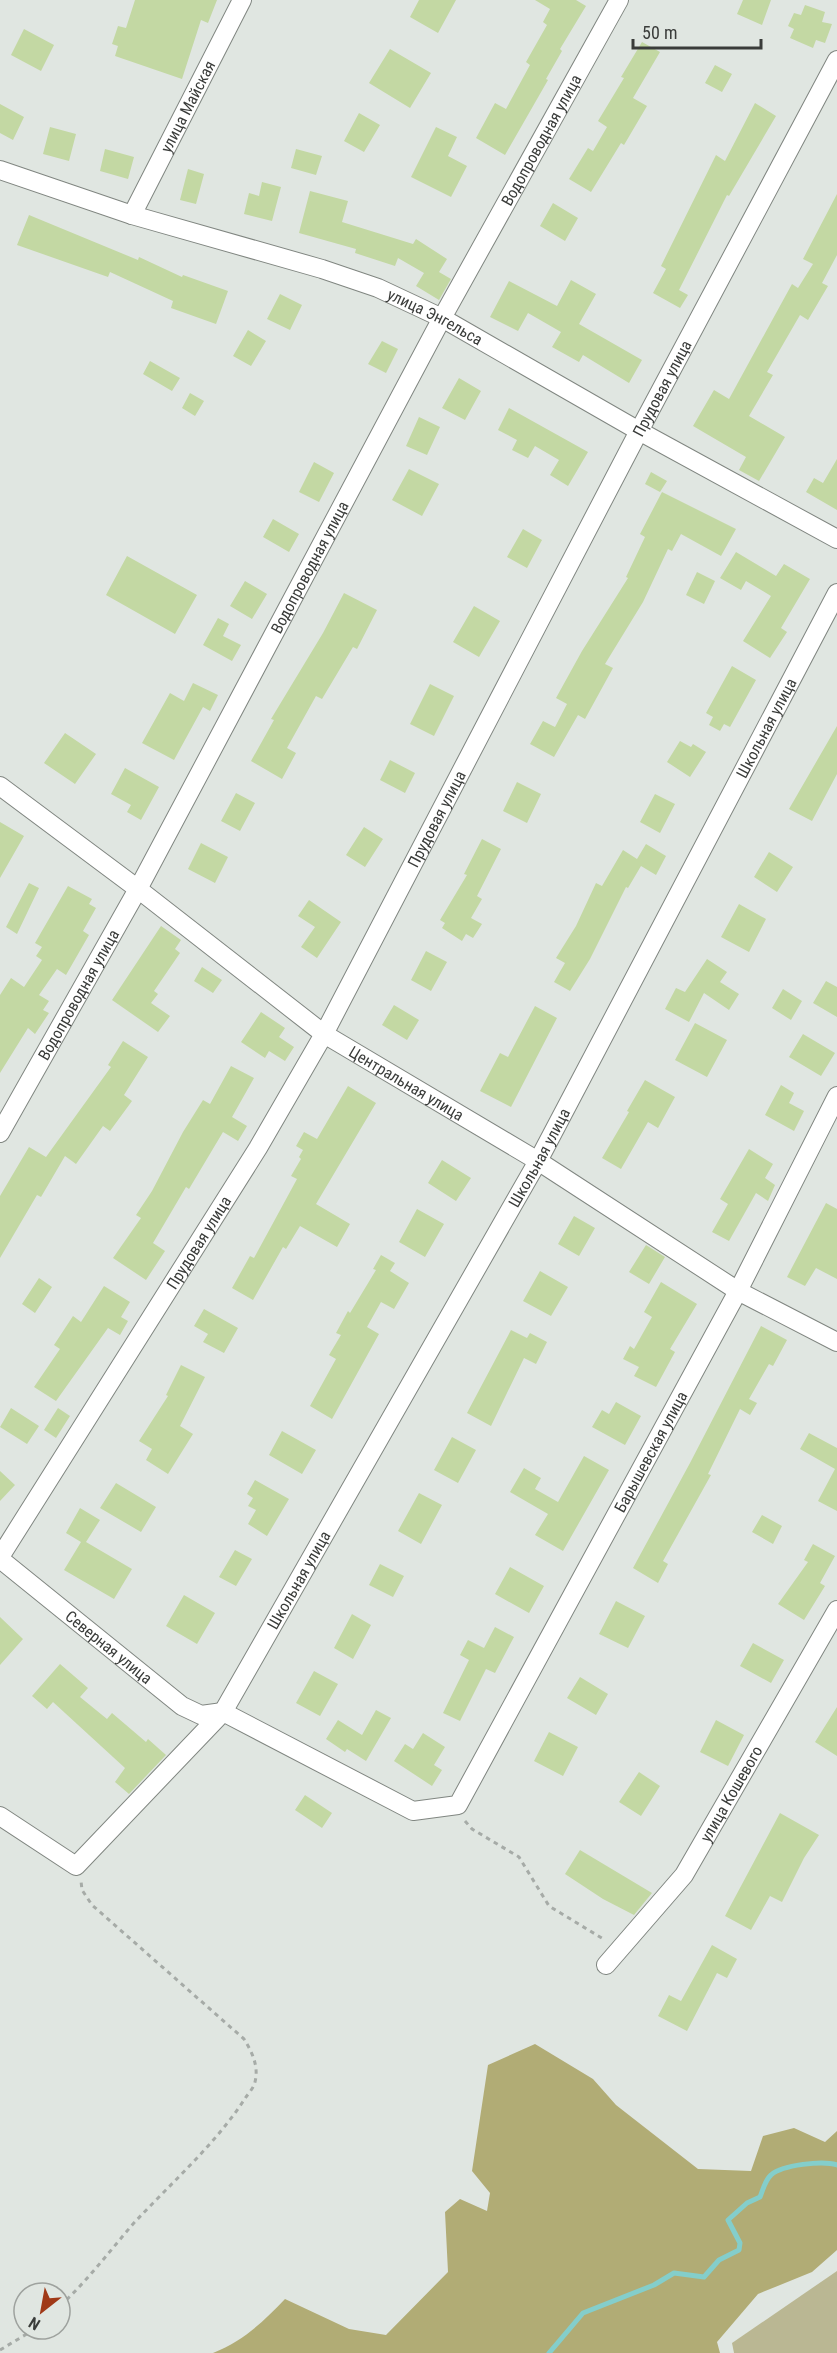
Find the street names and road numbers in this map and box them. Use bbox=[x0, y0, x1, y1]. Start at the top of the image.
street label: улица Майская bbox=[156, 57, 219, 156]
street label: Водопроводная улица bbox=[497, 71, 585, 209]
street label: улица Энгельса bbox=[385, 284, 486, 349]
street label: Прудовая улица bbox=[628, 337, 695, 440]
street label: Водопроводная улица bbox=[266, 498, 352, 636]
street label: Школьная улица bbox=[732, 675, 800, 781]
street label: Прудовая улица bbox=[403, 767, 469, 870]
street label: Водопроводная улица bbox=[34, 926, 123, 1063]
street label: Центральная улица bbox=[346, 1042, 467, 1124]
street label: Школьная улица bbox=[504, 1105, 574, 1211]
street label: Прудовая улица bbox=[162, 1192, 235, 1292]
street label: Барышевская улица bbox=[610, 1388, 691, 1515]
street label: Школьная улица bbox=[263, 1527, 334, 1632]
street label: Северная улица bbox=[62, 1606, 156, 1688]
street label: улица Кошевого bbox=[696, 1742, 766, 1845]

